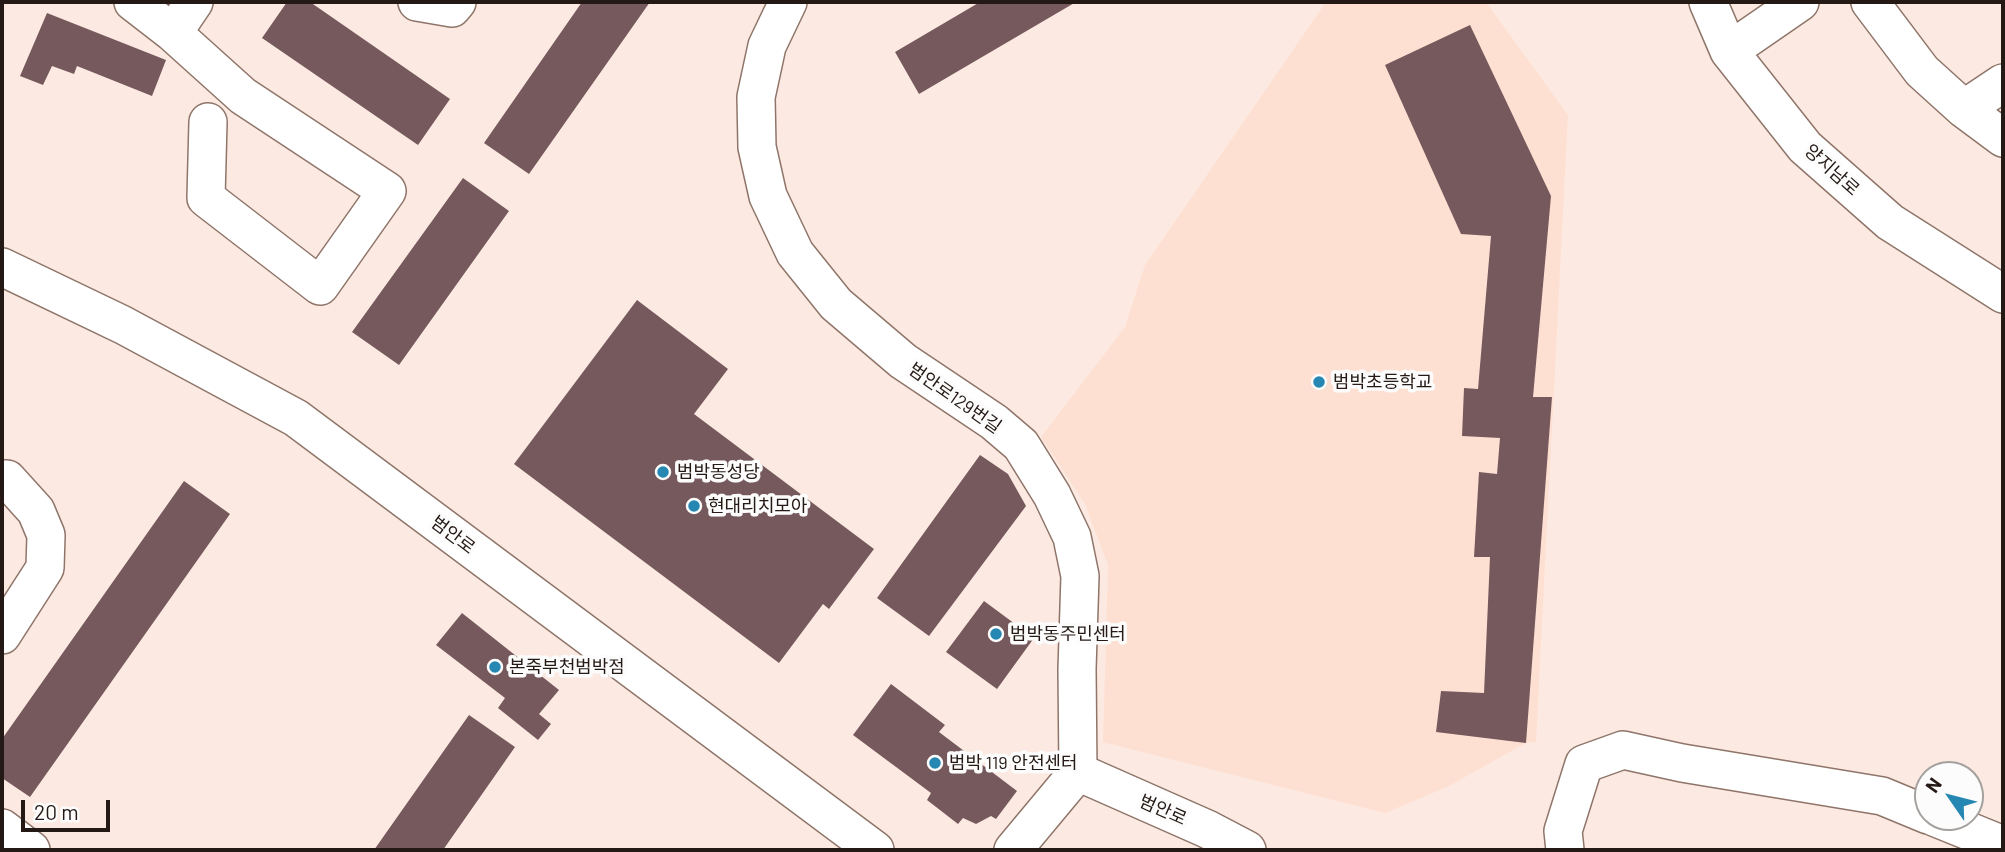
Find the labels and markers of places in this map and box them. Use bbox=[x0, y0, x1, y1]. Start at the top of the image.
place label: 범박초등학교 bbox=[1333, 371, 1432, 393]
marker: 범박초등학교 bbox=[1311, 374, 1327, 390]
place label: 범박동성당 bbox=[677, 461, 760, 483]
marker: 범박동성당 bbox=[655, 464, 671, 480]
place label: 현대리치모아 bbox=[708, 495, 807, 517]
marker: 현대리치모아 bbox=[686, 498, 702, 514]
place label: 범박동주민센터 bbox=[1010, 623, 1126, 645]
marker: 범박동주민센터 bbox=[988, 626, 1004, 642]
place label: 본죽부천범박점 bbox=[509, 656, 625, 678]
marker: 본죽부천범박점 bbox=[487, 659, 503, 675]
place label: 범박 119 안전센터 bbox=[949, 752, 1078, 774]
marker: 범박 119 안전센터 bbox=[927, 755, 943, 771]

